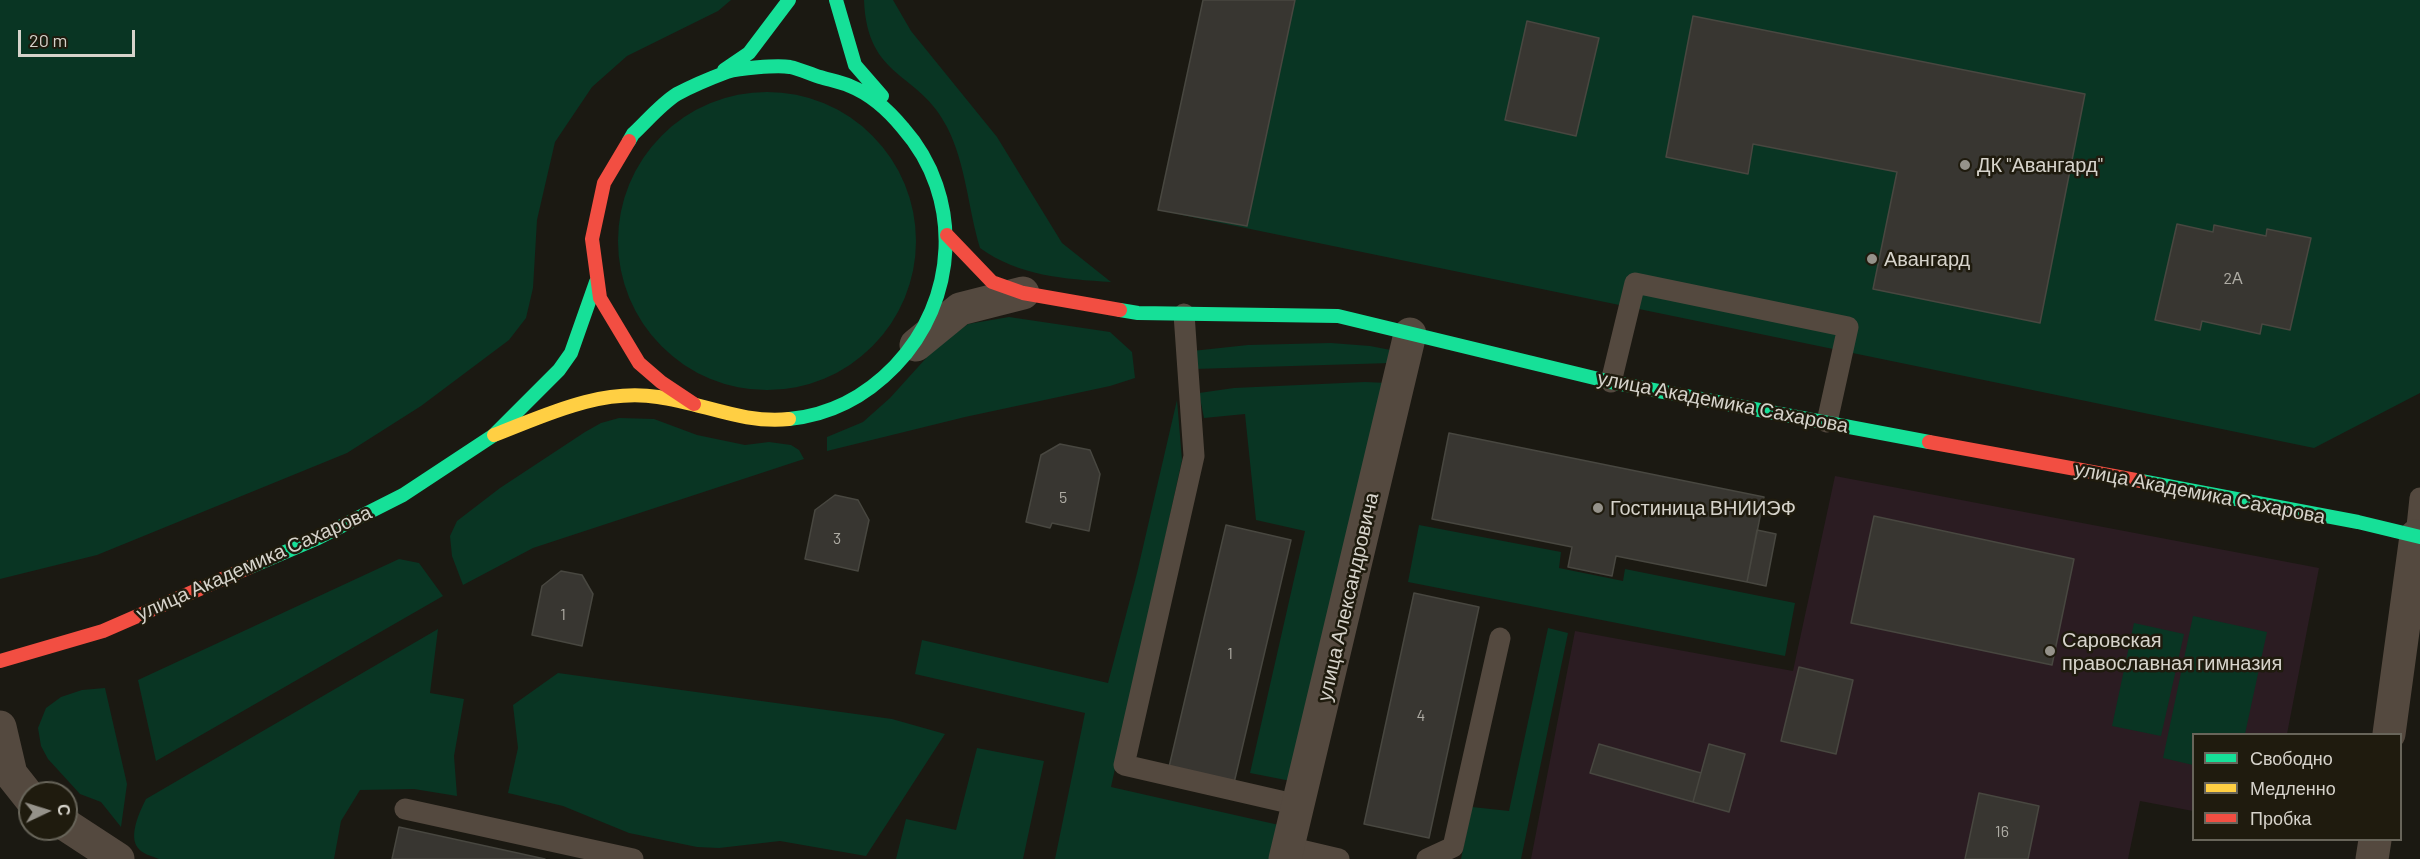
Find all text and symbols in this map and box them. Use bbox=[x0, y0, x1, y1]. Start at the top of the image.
scale bar bbox=[21, 18, 138, 56]
text: 20 m bbox=[29, 29, 67, 51]
place label: ДК "Авангард" bbox=[1977, 153, 2103, 177]
marker: ДК "Авангард" bbox=[1958, 158, 1972, 172]
place label: Авангард bbox=[1884, 247, 1970, 271]
marker: Авангард bbox=[1865, 252, 1879, 266]
house number: 2А bbox=[2223, 269, 2243, 289]
street label: улица Академика Сахарова bbox=[1595, 366, 1851, 438]
street label: улица Академика Сахарова bbox=[2072, 457, 2328, 529]
house number: 5 bbox=[1059, 488, 1067, 508]
street label: улица Александровича bbox=[1312, 490, 1384, 704]
place label: Гостиница ВНИИЭФ bbox=[1610, 496, 1796, 520]
street label: улица Академика Сахарова bbox=[133, 500, 375, 626]
marker: Гостиница ВНИИЭФ bbox=[1591, 501, 1605, 515]
house number: 3 bbox=[833, 529, 841, 549]
house number: 1 bbox=[560, 605, 566, 625]
place label: Саровская православная гимназия bbox=[2062, 628, 2282, 675]
house number: 1 bbox=[1227, 644, 1233, 664]
marker: Саровская православная гимназия bbox=[2043, 644, 2057, 658]
house number: 4 bbox=[1417, 706, 1425, 726]
legend bbox=[2192, 733, 2402, 841]
text: Свободно bbox=[2250, 747, 2333, 769]
text: Медленно bbox=[2250, 777, 2336, 799]
north arrow bbox=[18, 781, 78, 841]
text: С bbox=[55, 803, 74, 816]
text: Пробка bbox=[2250, 807, 2312, 829]
house number: 16 bbox=[1995, 822, 2009, 842]

